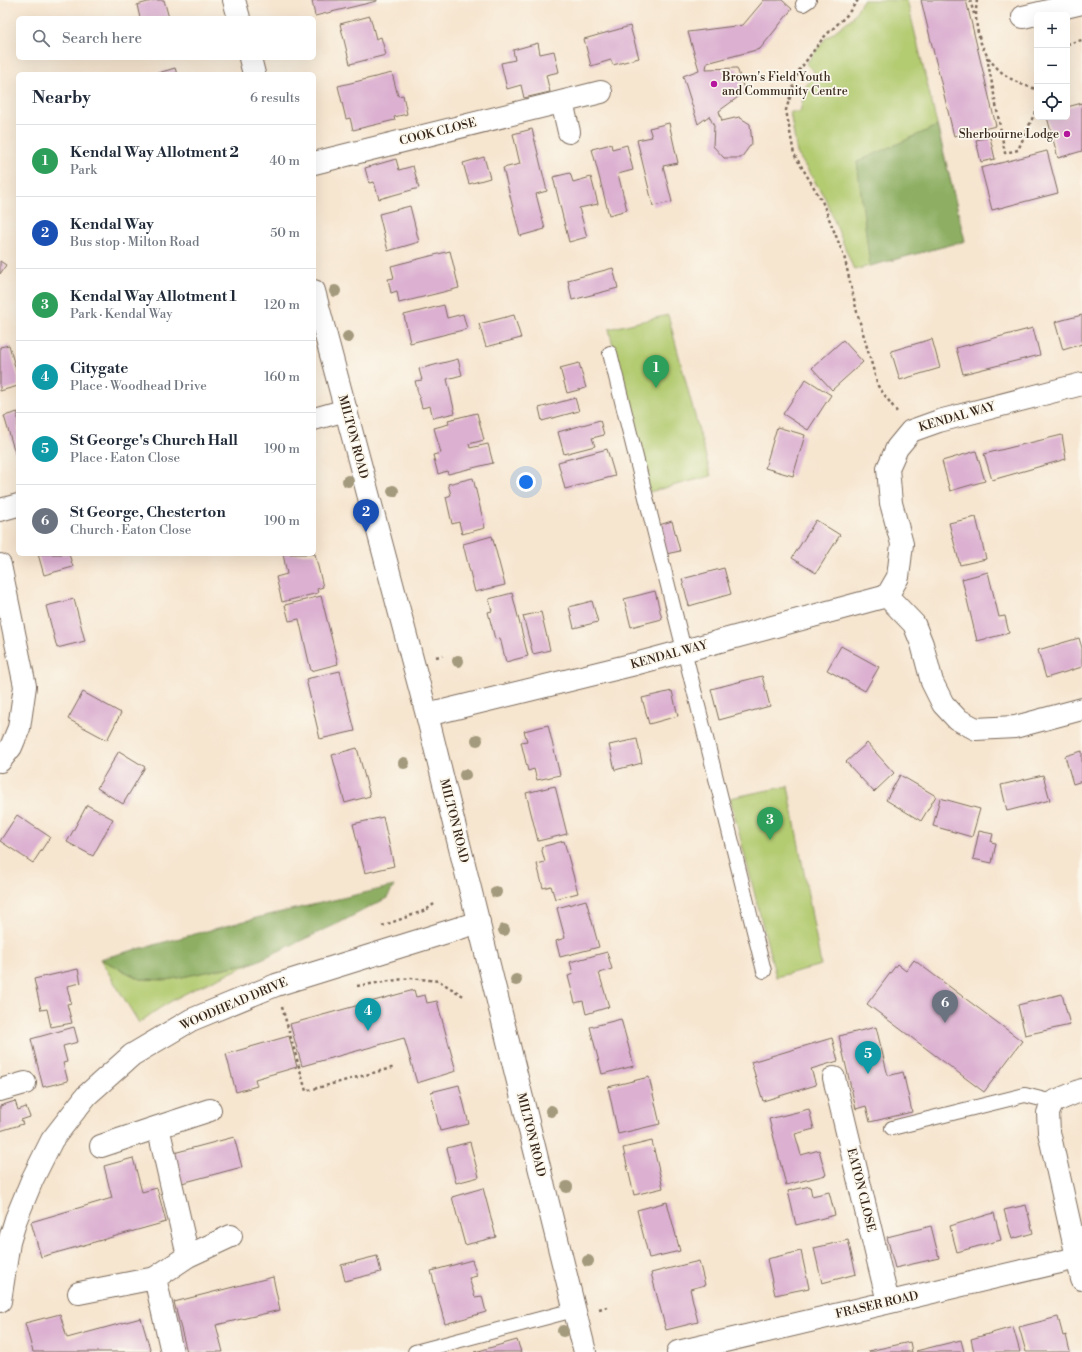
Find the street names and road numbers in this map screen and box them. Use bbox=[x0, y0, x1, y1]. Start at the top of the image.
street label: COOK CLOSE bbox=[398, 115, 478, 149]
street label: MILTON ROAD bbox=[335, 394, 371, 480]
street label: KENDAL WAY bbox=[917, 399, 998, 435]
street label: KENDAL WAY bbox=[629, 637, 710, 672]
street label: MILTON ROAD bbox=[436, 777, 472, 865]
street label: WOODHEAD DRIVE bbox=[177, 975, 290, 1034]
street label: MILTON ROAD bbox=[513, 1091, 549, 1179]
street label: EATON CLOSE bbox=[843, 1147, 879, 1233]
street label: FRASER ROAD bbox=[834, 1288, 920, 1322]

